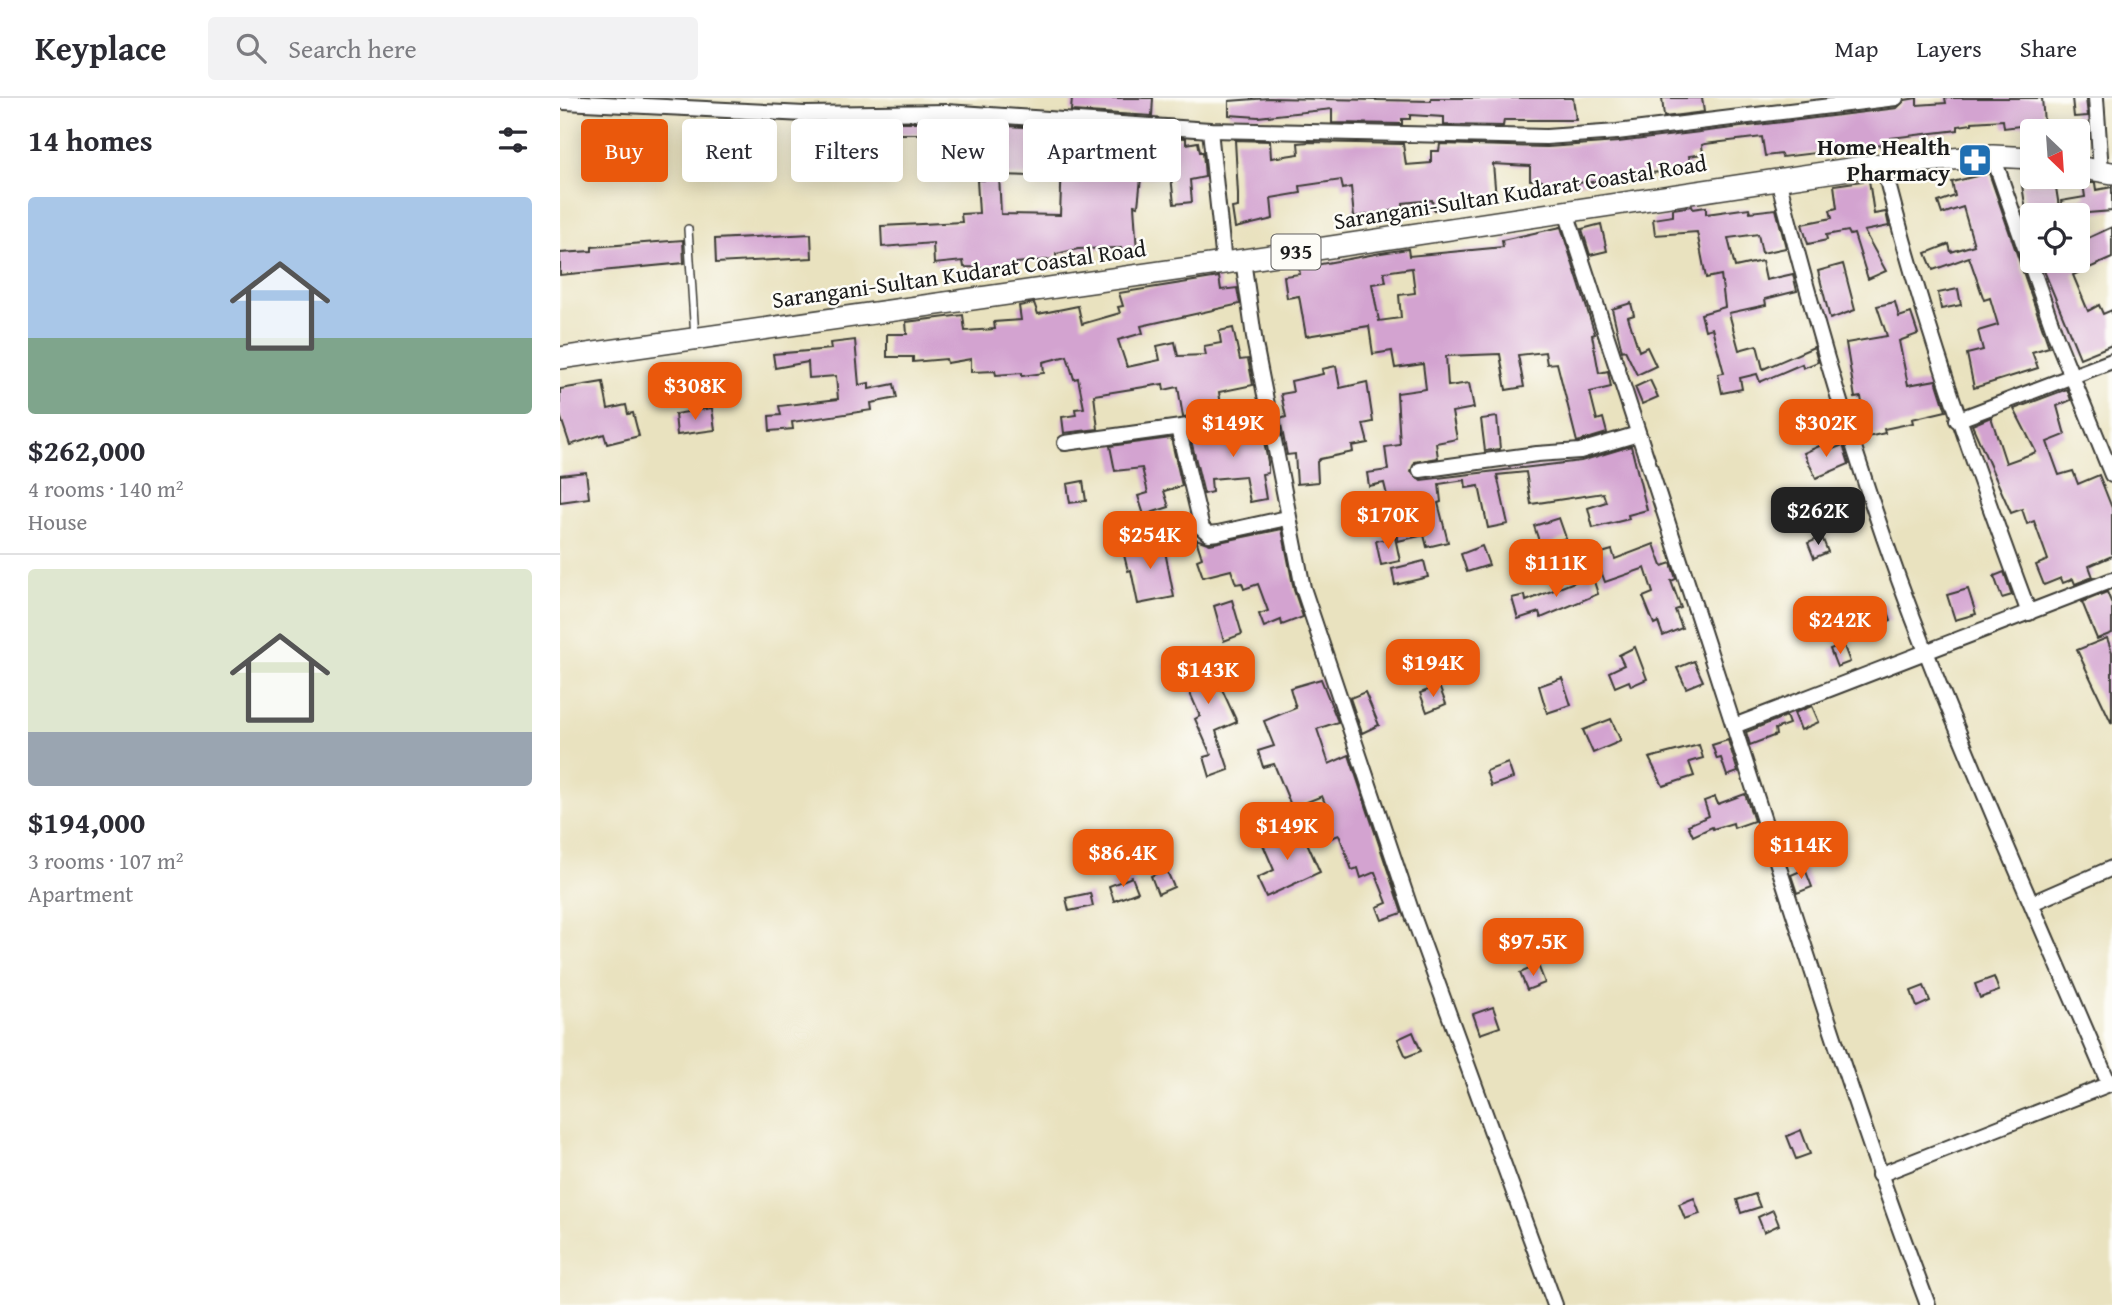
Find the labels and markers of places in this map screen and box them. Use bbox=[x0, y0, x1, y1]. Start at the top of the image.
place label: Home Health Pharmacy bbox=[1817, 130, 1950, 189]
pharmacy icon: Home Health Pharmacy bbox=[1956, 141, 1994, 179]
pin: $308K bbox=[646, 362, 744, 422]
pin: $149K bbox=[1184, 400, 1282, 459]
pin: $302K bbox=[1777, 400, 1875, 459]
pin: $262K bbox=[1769, 488, 1867, 547]
pin: $170K bbox=[1339, 491, 1437, 551]
pin: $254K bbox=[1101, 512, 1199, 571]
pin: $111K bbox=[1507, 540, 1605, 599]
pin: $242K bbox=[1791, 596, 1889, 656]
pin: $194K bbox=[1384, 640, 1482, 699]
pin: $143K bbox=[1159, 646, 1257, 706]
pin: $149K bbox=[1238, 802, 1336, 862]
pin: $114K bbox=[1752, 822, 1850, 881]
pin: $86.4K bbox=[1066, 830, 1180, 889]
pin: $97.5K bbox=[1476, 918, 1590, 978]

